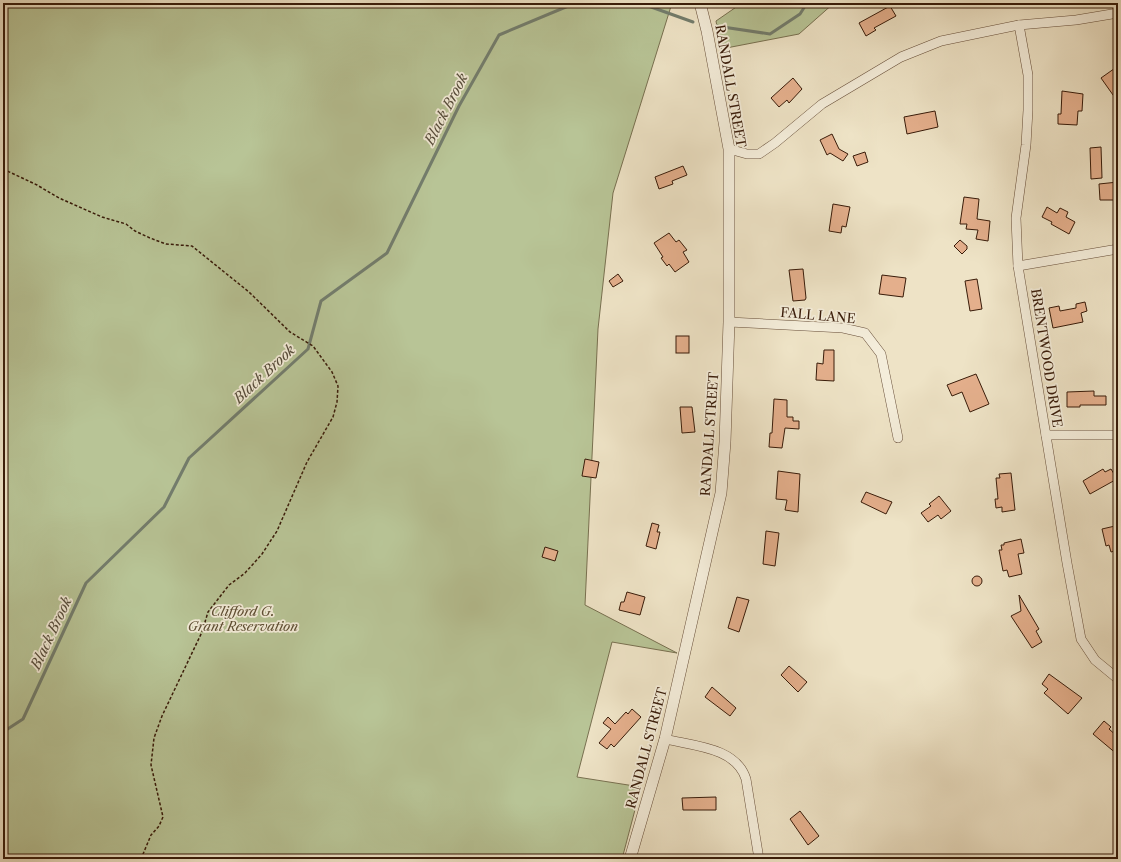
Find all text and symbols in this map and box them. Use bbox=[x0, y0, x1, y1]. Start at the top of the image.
street label: RANDALL STREET bbox=[712, 23, 750, 149]
water label: Black Brook bbox=[420, 70, 472, 149]
street label: BRENTWOOD DRIVE bbox=[1028, 287, 1066, 429]
street label: FALL LANE bbox=[780, 304, 856, 326]
water label: Black Brook bbox=[229, 340, 299, 408]
street label: RANDALL STREET bbox=[697, 371, 721, 497]
water label: Black Brook bbox=[26, 593, 76, 673]
park label: Clifford G. Grant Reservation bbox=[188, 603, 298, 634]
street label: RANDALL STREET bbox=[622, 686, 670, 810]

